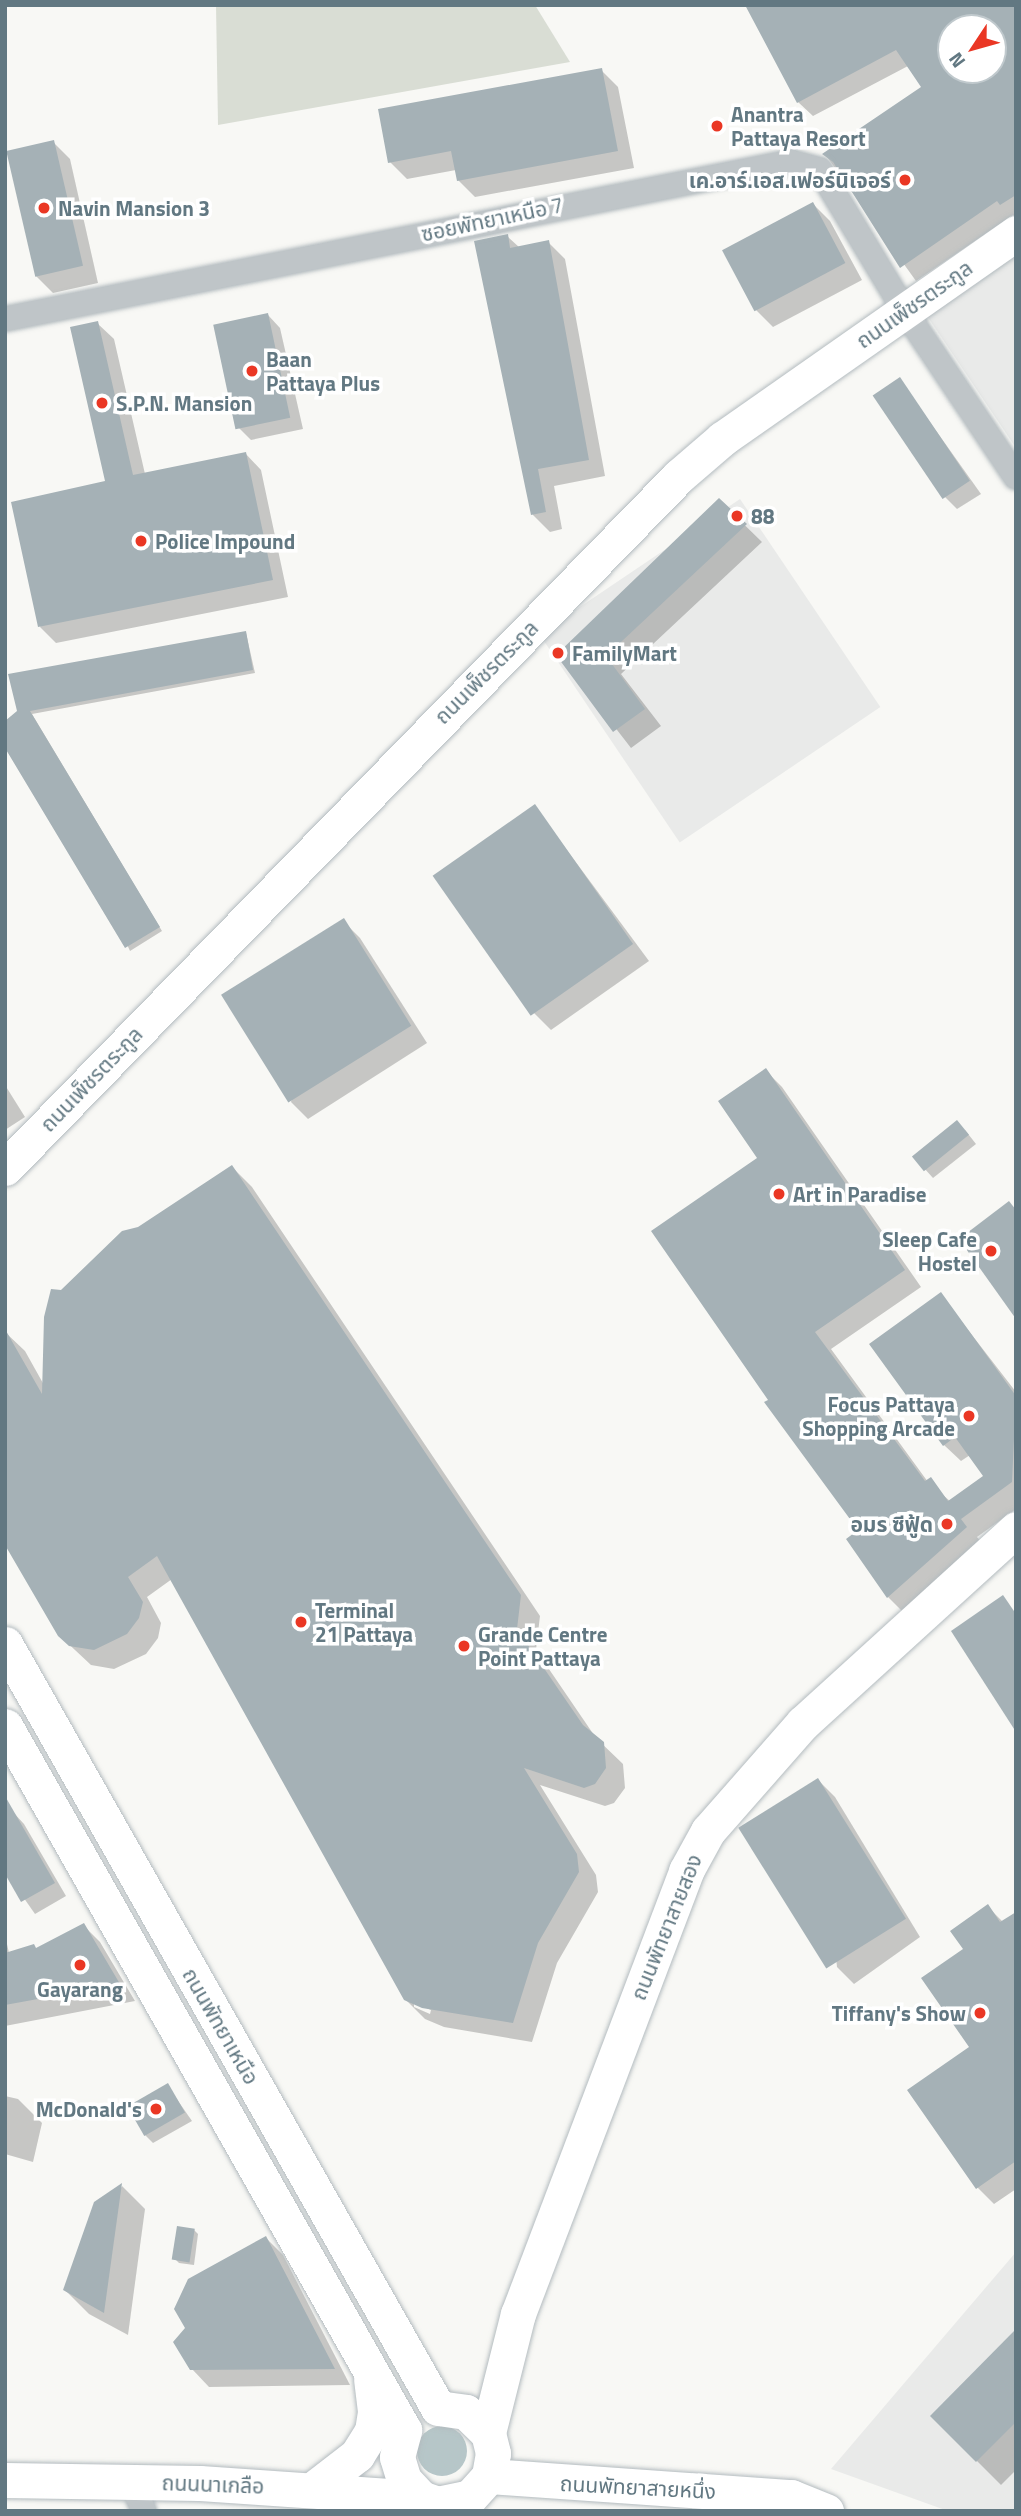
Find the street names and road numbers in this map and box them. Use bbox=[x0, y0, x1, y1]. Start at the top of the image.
street label: ซอยพัทยาเหนือ 7 bbox=[419, 192, 565, 246]
street label: ถนนเพ็ชรตระกูล bbox=[851, 255, 977, 353]
street label: ถนนเพ็ชรตระกูล bbox=[429, 615, 543, 729]
street label: ถนนเพ็ชรตระกูล bbox=[35, 1021, 147, 1137]
street label: ถนนพัทยาสายสอง bbox=[625, 1850, 707, 2004]
street label: ถนนพัทยาเหนือ bbox=[178, 1963, 264, 2089]
street label: ถนนนาเกลือ bbox=[161, 2470, 265, 2498]
street label: ถนนพัทยาสายหนึ่ง bbox=[559, 2470, 717, 2504]

